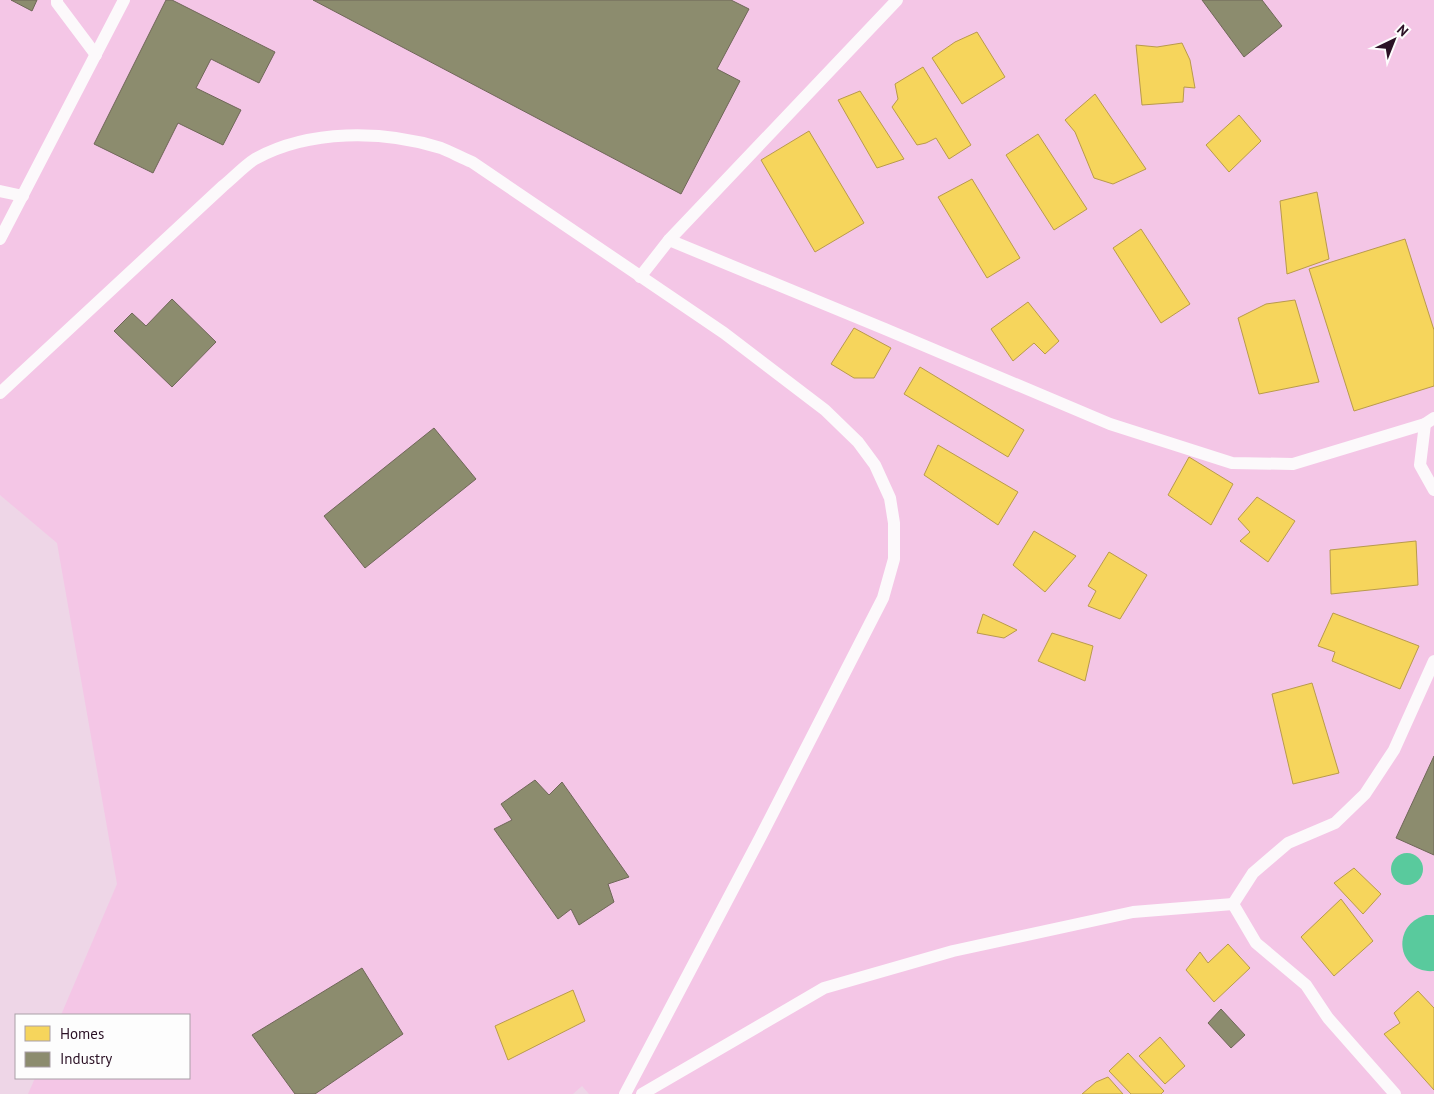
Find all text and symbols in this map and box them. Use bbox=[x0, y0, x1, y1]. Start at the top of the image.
north arrow bbox=[1369, 15, 1419, 65]
text: N bbox=[1393, 21, 1412, 40]
legend bbox=[15, 1014, 190, 1079]
text: Homes bbox=[60, 1024, 104, 1043]
text: Industry bbox=[60, 1049, 112, 1068]

